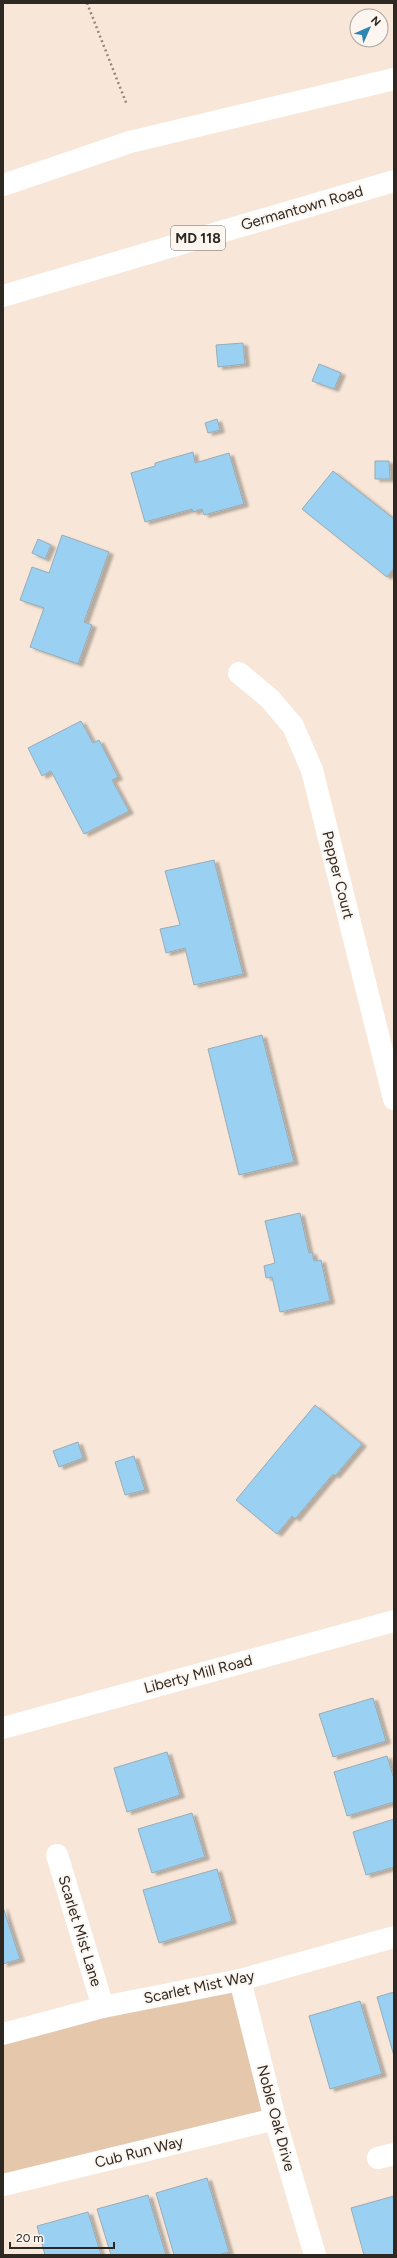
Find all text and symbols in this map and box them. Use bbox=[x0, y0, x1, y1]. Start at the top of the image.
north arrow bbox=[349, 8, 389, 48]
text: N bbox=[368, 14, 383, 29]
street label: Germantown Road bbox=[239, 182, 365, 234]
road number: MD 118 bbox=[171, 226, 225, 250]
street label: Pepper Court bbox=[318, 829, 358, 921]
street label: Liberty Mill Road bbox=[142, 1651, 254, 1697]
street label: Scarlet Mist Lane bbox=[55, 1873, 105, 1989]
street label: Scarlet Mist Way bbox=[142, 1966, 256, 2008]
street label: Noble Oak Drive bbox=[253, 2063, 299, 2173]
street label: Cub Run Way bbox=[93, 2132, 185, 2172]
scale bar bbox=[10, 2224, 114, 2250]
text: 20 m bbox=[16, 2231, 44, 2245]

